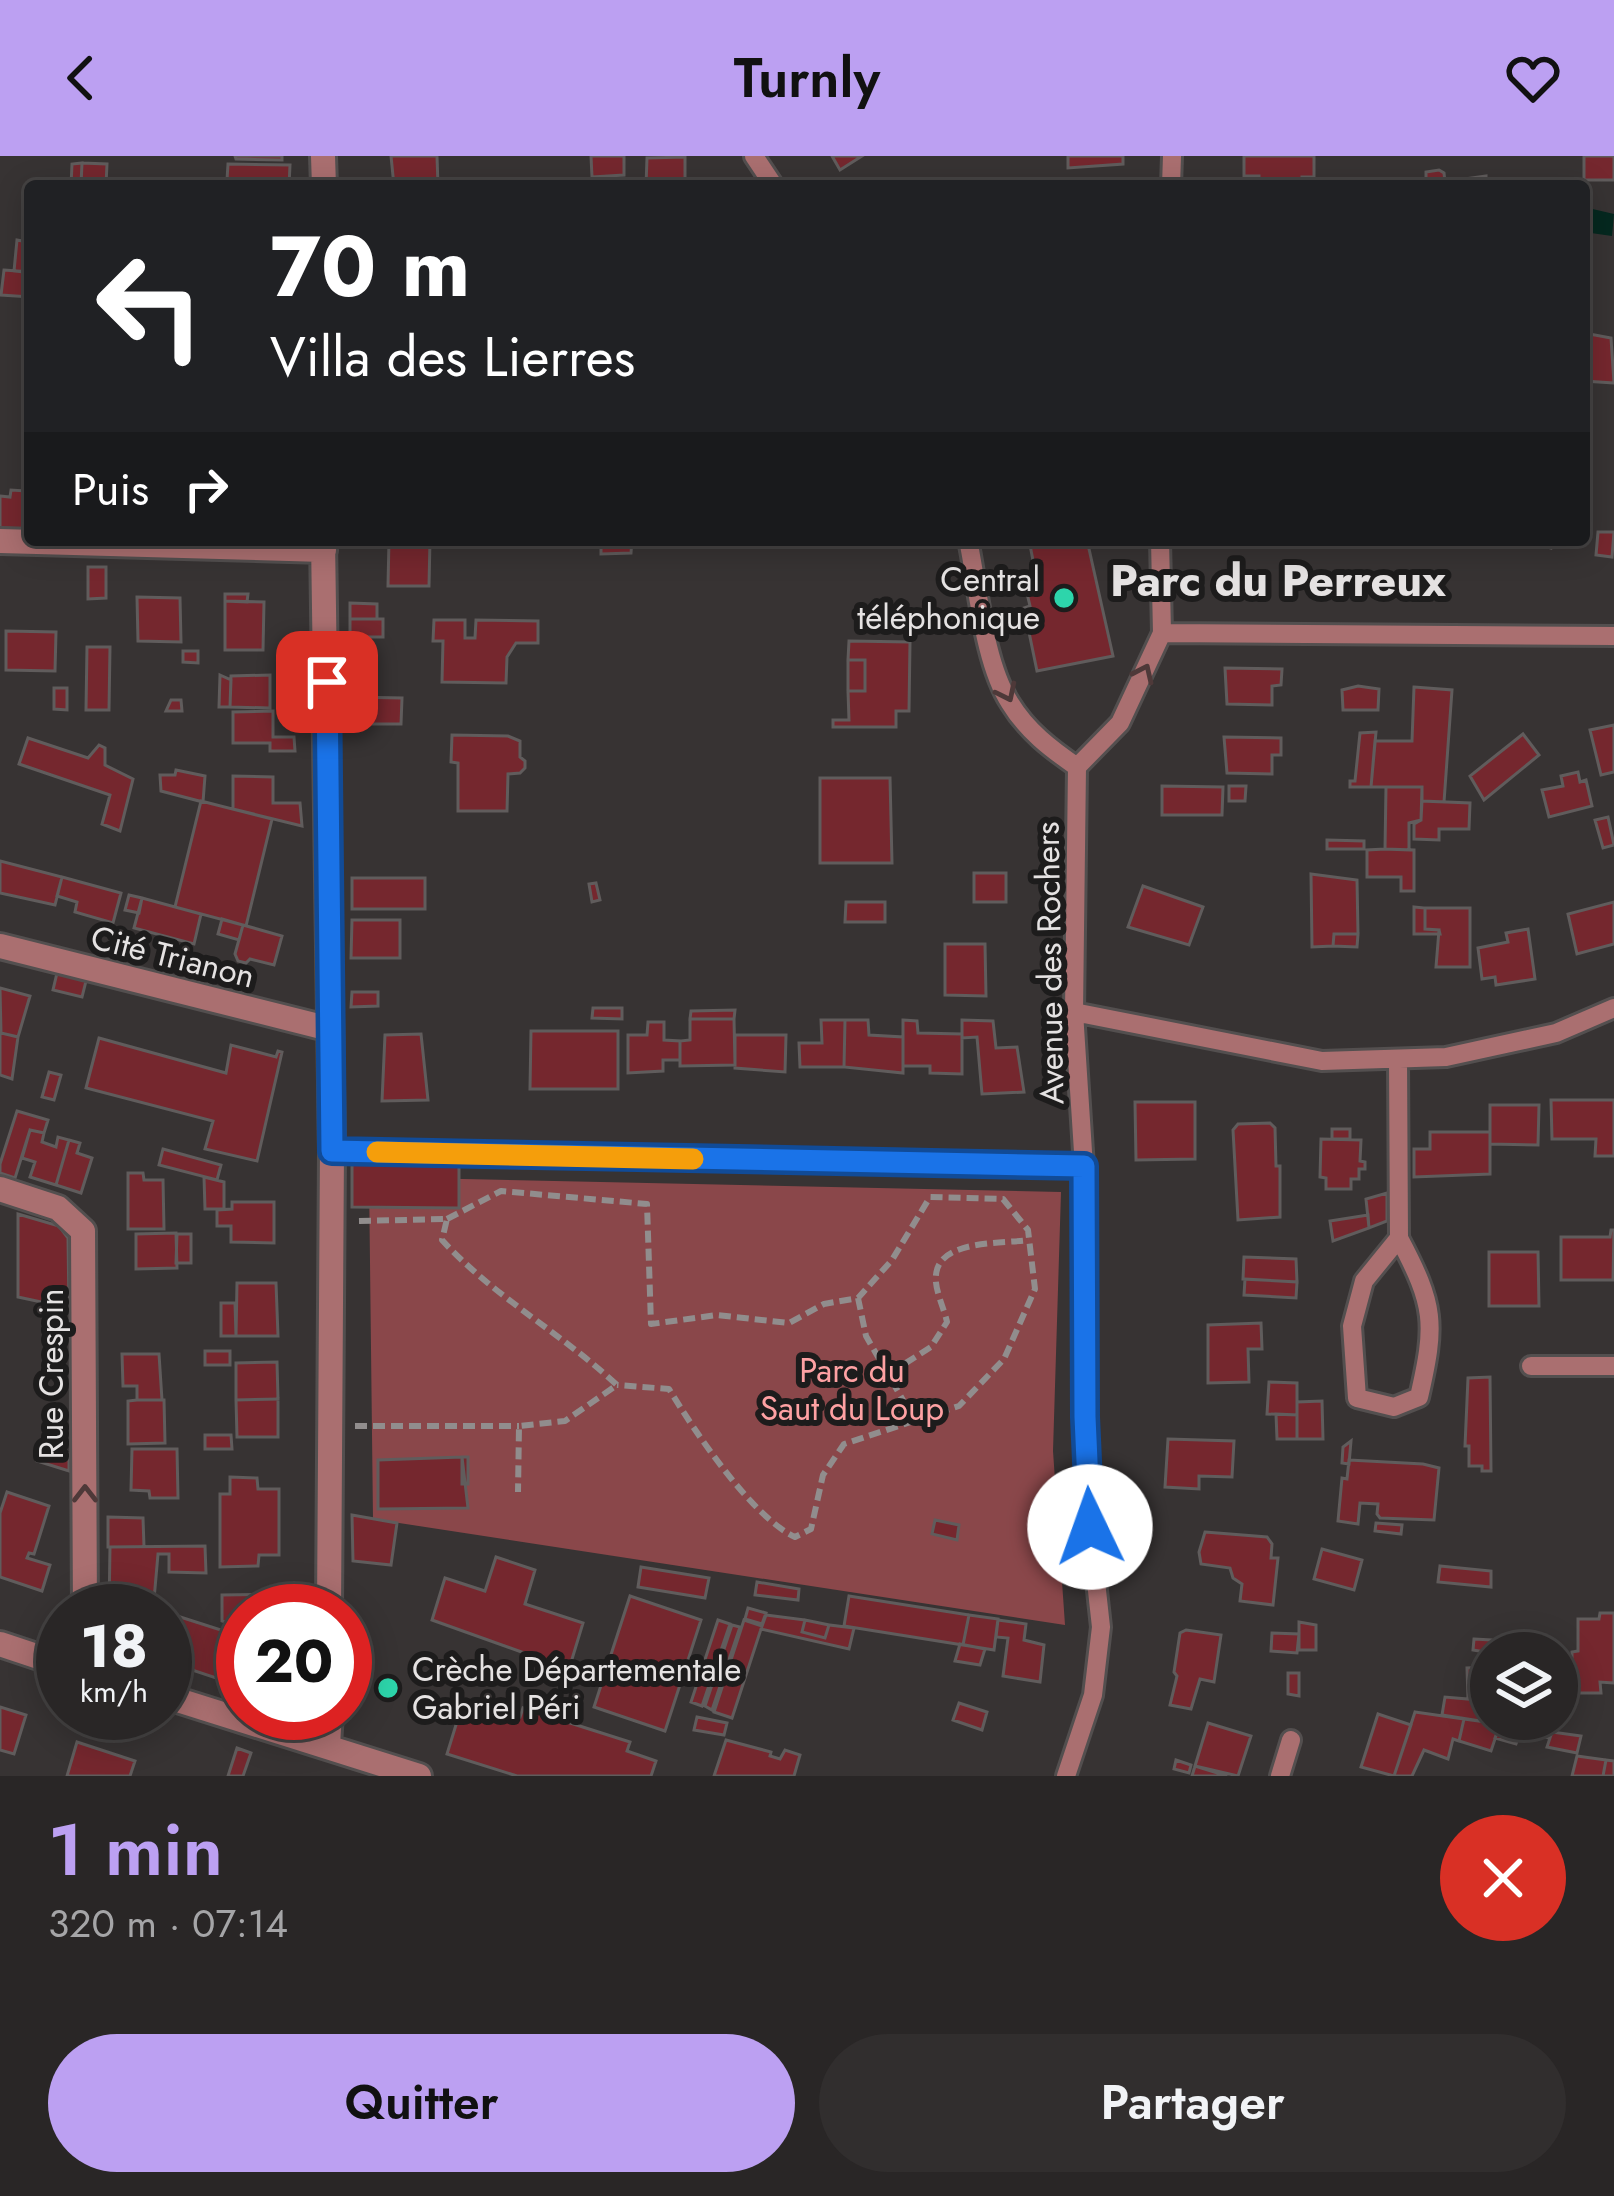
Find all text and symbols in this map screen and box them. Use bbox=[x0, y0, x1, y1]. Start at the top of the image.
text: Turnly bbox=[734, 39, 880, 117]
icon: back bbox=[48, 45, 114, 111]
icon: heart bbox=[1500, 45, 1566, 111]
text: 70 m bbox=[270, 206, 470, 328]
icon: left bbox=[72, 228, 228, 384]
text: Villa des Lierres bbox=[270, 318, 635, 396]
icon: right bbox=[173, 456, 239, 522]
text: Puis bbox=[72, 457, 149, 522]
district label: Parc du Perreux bbox=[1110, 548, 1446, 613]
place label: Central téléphonique bbox=[857, 556, 1040, 641]
marker: Central téléphonique bbox=[1051, 585, 1077, 611]
pin bbox=[276, 631, 378, 733]
icon: arrive bbox=[294, 649, 360, 715]
one-way arrow bbox=[1129, 664, 1153, 685]
one-way arrow bbox=[993, 681, 1016, 703]
street label: Avenue des Rochers bbox=[1024, 821, 1075, 1105]
street label: Cité Trianon bbox=[86, 913, 260, 1000]
street label: Rue Crespin bbox=[28, 1288, 75, 1460]
park label: Parc du Saut du Loup bbox=[760, 1347, 944, 1432]
position arrow bbox=[1027, 1464, 1153, 1590]
one-way arrow bbox=[72, 1484, 98, 1503]
speed limit sign: 20 bbox=[216, 1584, 372, 1740]
text: 18 bbox=[80, 1603, 148, 1690]
map controls bbox=[1470, 1632, 1578, 1740]
button: layers bbox=[1470, 1632, 1578, 1740]
place label: Crèche Départementale Gabriel Péri bbox=[412, 1646, 741, 1731]
text: km/h bbox=[80, 1670, 148, 1713]
marker: Crèche Départementale Gabriel Péri bbox=[375, 1675, 401, 1701]
text: 1 min bbox=[48, 1798, 223, 1902]
button: close bbox=[1440, 1815, 1566, 1941]
text: 320 m · 07:14 bbox=[48, 1895, 288, 1952]
button: Quitter bbox=[48, 2034, 795, 2172]
button: Partager bbox=[819, 2034, 1566, 2172]

